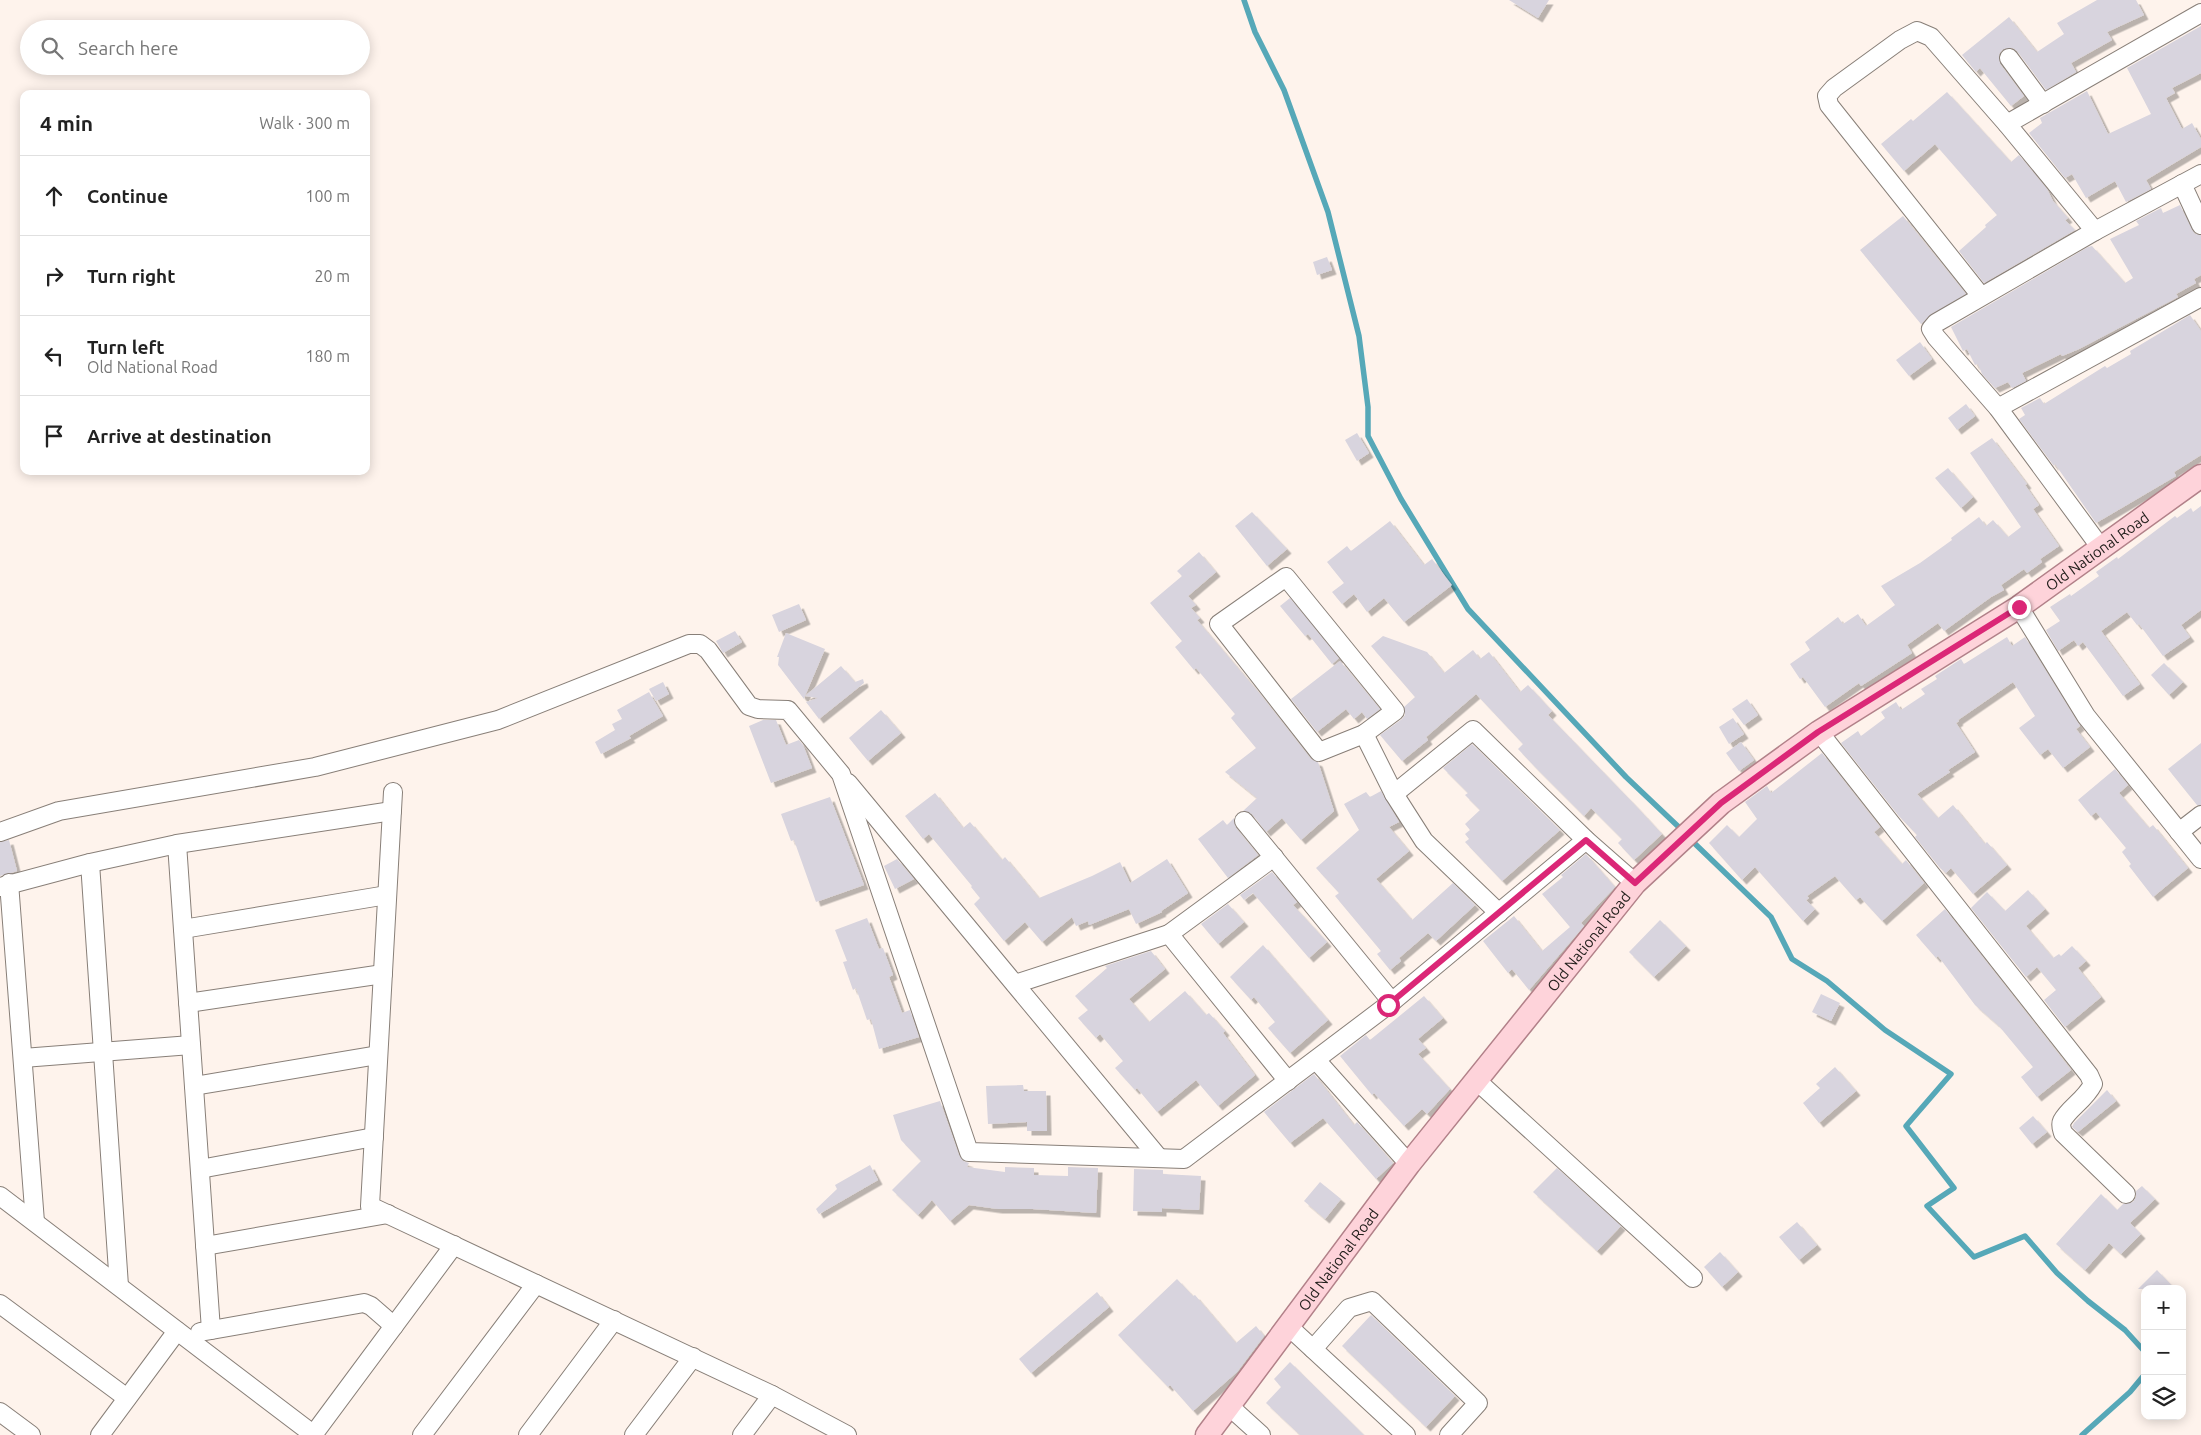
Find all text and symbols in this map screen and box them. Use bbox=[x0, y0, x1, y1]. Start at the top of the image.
search box bbox=[20, 20, 370, 75]
icon: search bbox=[38, 34, 66, 62]
text: Search here bbox=[78, 37, 178, 59]
text: 4 min bbox=[40, 111, 93, 135]
text: Walk · 300 m bbox=[259, 114, 350, 132]
icon: ahead bbox=[40, 182, 68, 210]
text: Continue bbox=[87, 185, 168, 207]
text: 100 m bbox=[305, 187, 350, 205]
icon: right bbox=[40, 262, 68, 290]
text: Turn right bbox=[87, 265, 175, 287]
text: 20 m bbox=[314, 267, 350, 285]
text: Turn left bbox=[87, 336, 165, 358]
icon: left bbox=[40, 342, 68, 370]
text: 180 m bbox=[305, 347, 350, 365]
text: Old National Road bbox=[87, 358, 218, 376]
icon: arrive bbox=[40, 422, 68, 450]
text: Arrive at destination bbox=[87, 425, 272, 447]
street label: Old National Road bbox=[2042, 508, 2152, 594]
route end bbox=[2008, 596, 2031, 619]
street label: Old National Road bbox=[1543, 888, 1633, 994]
route start bbox=[1377, 994, 1400, 1017]
street label: Old National Road bbox=[1294, 1205, 1381, 1314]
map controls bbox=[2141, 1285, 2186, 1420]
button: + bbox=[2141, 1285, 2186, 1330]
button: − bbox=[2141, 1330, 2186, 1375]
button: layers bbox=[2141, 1375, 2186, 1420]

